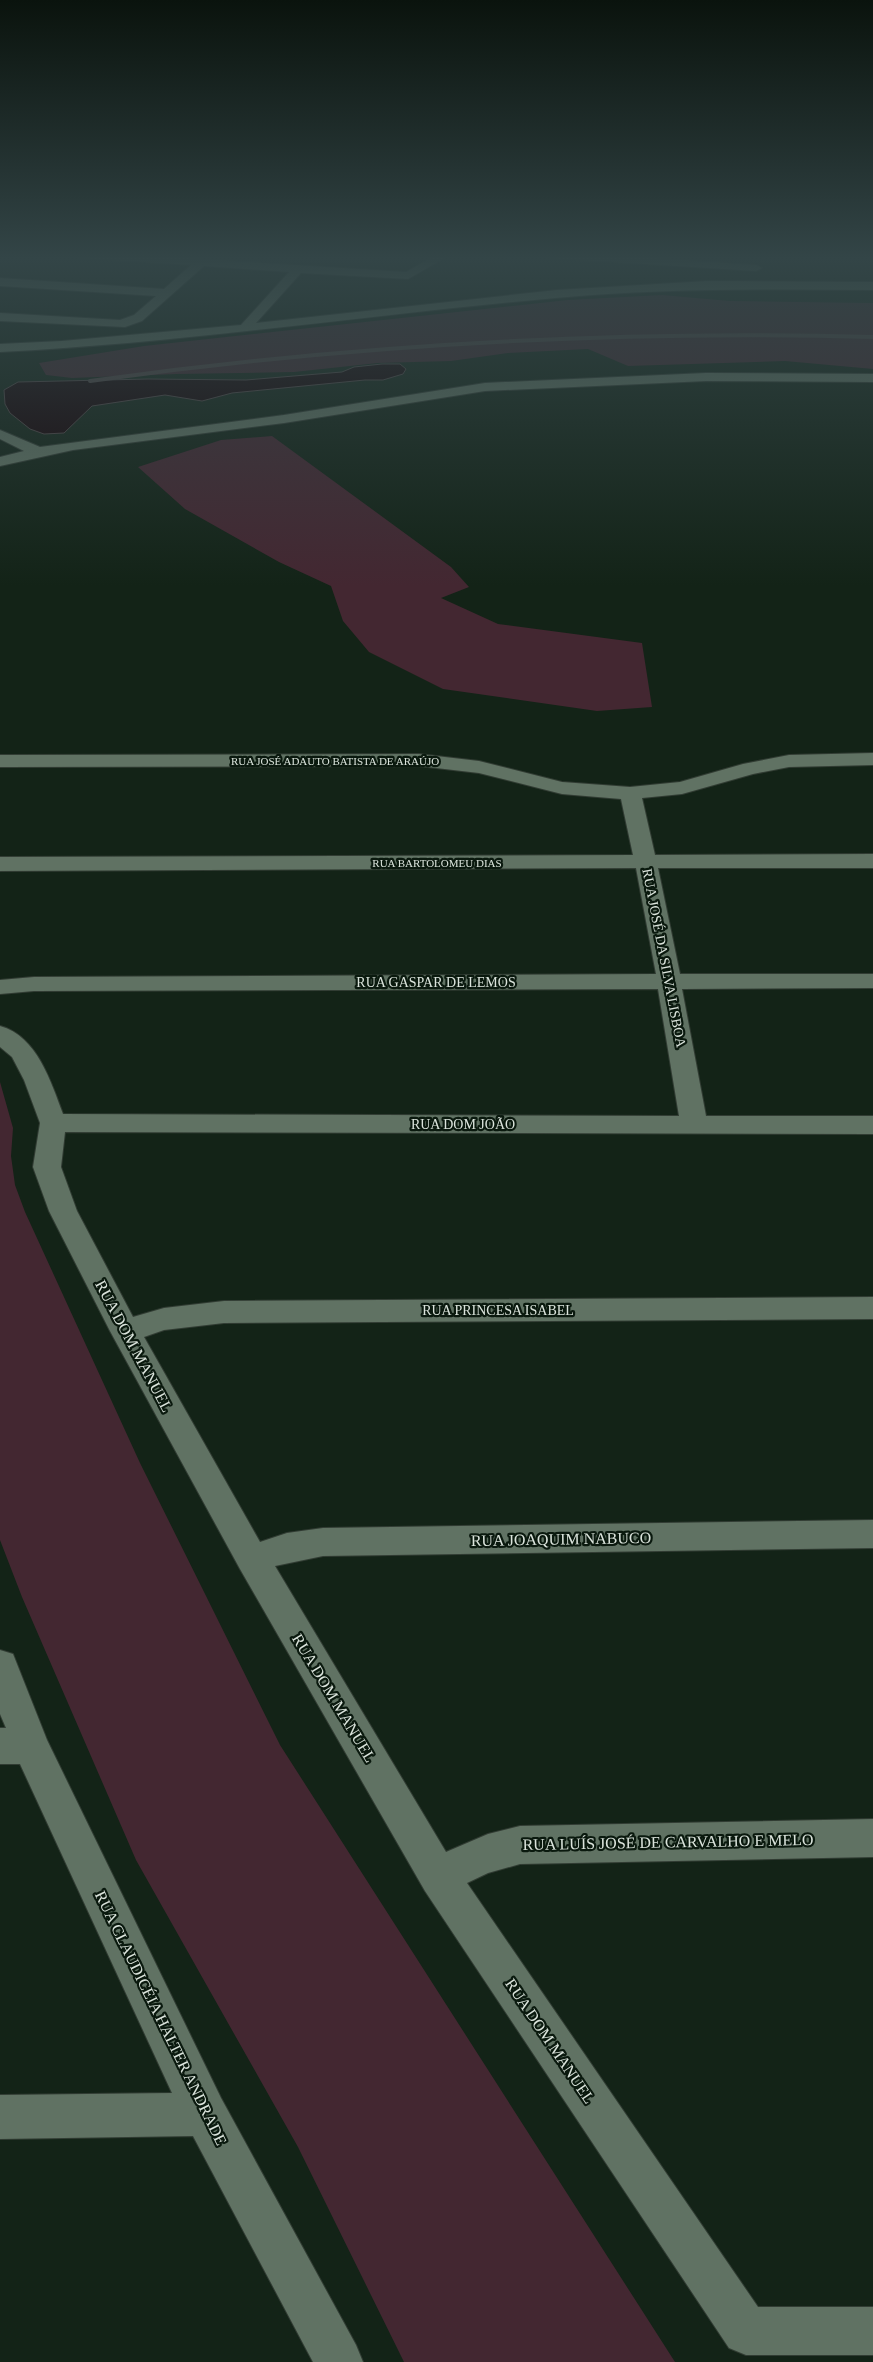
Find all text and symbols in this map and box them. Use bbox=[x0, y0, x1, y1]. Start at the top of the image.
street label: RUA JOSÉ ADAUTO BATISTA DE ARAÚJO bbox=[231, 755, 439, 767]
street label: RUA BARTOLOMEU DIAS bbox=[372, 857, 502, 869]
street label: RUA JOSÉ DA SILVA LISBOA bbox=[639, 867, 690, 1050]
street label: RUA GASPAR DE LEMOS bbox=[356, 975, 516, 990]
street label: RUA DOM JOÃO bbox=[411, 1117, 515, 1132]
street label: RUA DOM MANUEL bbox=[92, 1277, 176, 1415]
street label: RUA PRINCESA ISABEL bbox=[422, 1303, 574, 1318]
street label: RUA JOAQUIM NABUCO bbox=[471, 1529, 651, 1549]
street label: RUA DOM MANUEL bbox=[289, 1631, 379, 1765]
street label: RUA LUÍS JOSÉ DE CARVALHO E MELO bbox=[522, 1830, 814, 1853]
street label: RUA CLAUDICÉIA HALTER ANDRADE bbox=[92, 1888, 231, 2148]
street label: RUA DOM MANUEL bbox=[502, 1975, 598, 2107]

